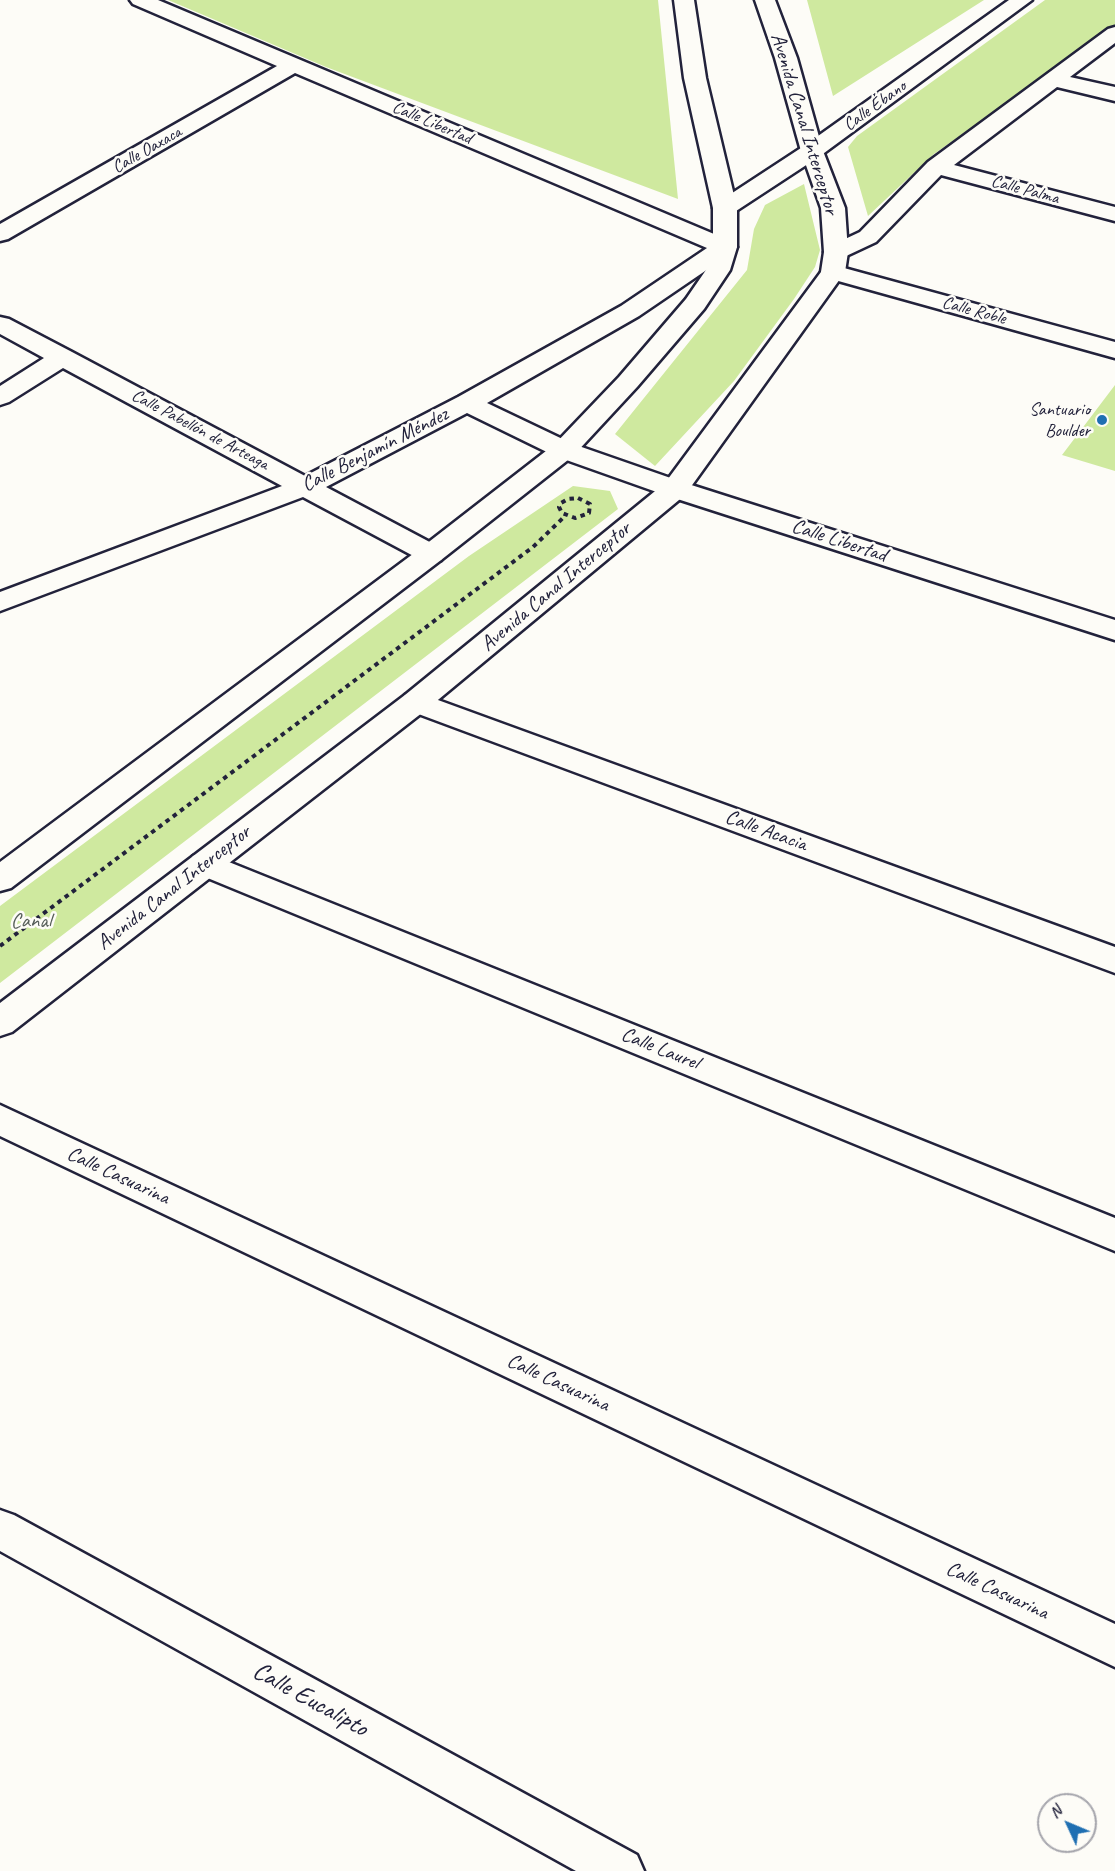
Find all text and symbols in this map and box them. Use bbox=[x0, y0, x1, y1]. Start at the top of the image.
street label: Avenida Canal Interceptor bbox=[764, 30, 844, 218]
street label: Calle Ébano bbox=[839, 76, 911, 136]
street label: Calle Libertad bbox=[389, 97, 475, 149]
street label: Calle Oaxaca bbox=[108, 122, 186, 178]
street label: Calle Palma bbox=[989, 171, 1061, 209]
street label: Calle Roble bbox=[940, 292, 1008, 330]
street label: Calle Pabellón de Arteaga bbox=[128, 385, 272, 475]
place label: Santuario Boulder bbox=[1029, 399, 1090, 442]
street label: Calle Benjamín Méndez bbox=[297, 402, 453, 498]
marker: Santuario Boulder bbox=[1095, 413, 1109, 427]
street label: Calle Libertad bbox=[788, 514, 890, 568]
street label: Avenida Canal Interceptor bbox=[476, 517, 636, 657]
street label: Calle Acacia bbox=[722, 805, 810, 857]
street label: Avenida Canal Interceptor bbox=[92, 820, 256, 956]
park label: Canal bbox=[11, 908, 51, 934]
street label: Calle Laurel bbox=[617, 1022, 703, 1076]
street label: Calle Casuarina bbox=[63, 1141, 173, 1211]
street label: Calle Casuarina bbox=[503, 1348, 613, 1418]
street label: Calle Casuarina bbox=[942, 1556, 1052, 1626]
street label: Calle Eucalipto bbox=[247, 1656, 373, 1744]
north arrow bbox=[1037, 1793, 1097, 1853]
text: N bbox=[1045, 1801, 1066, 1822]

